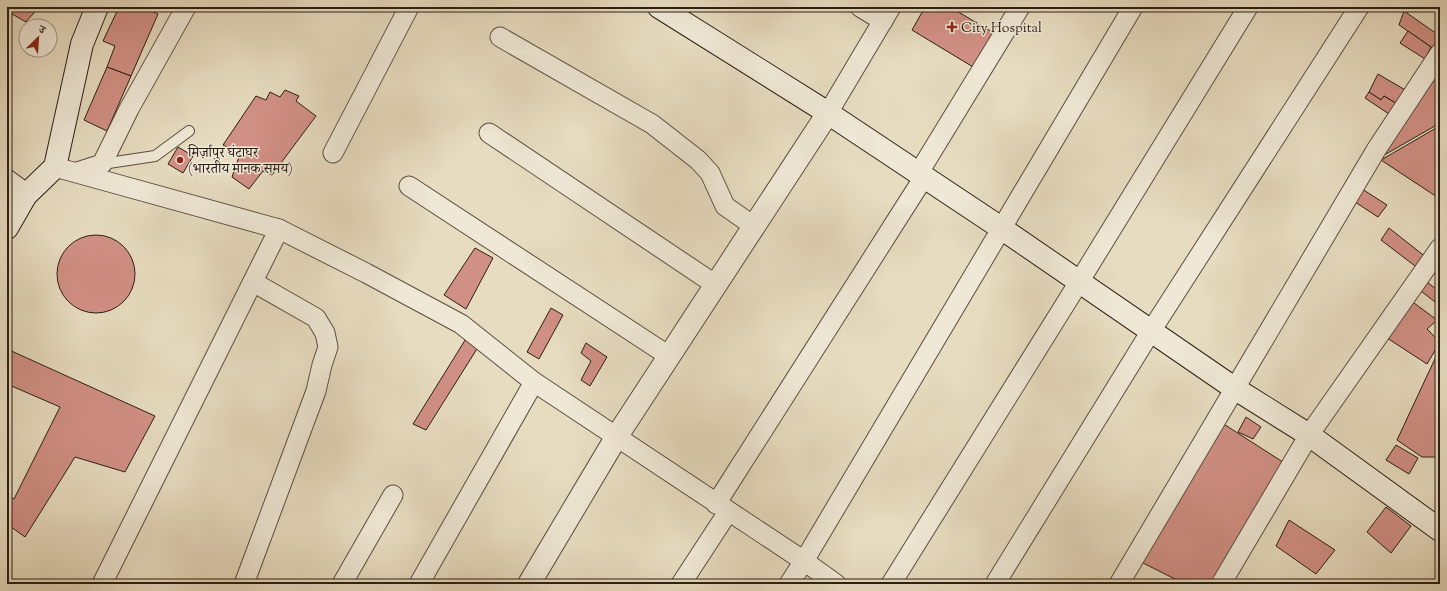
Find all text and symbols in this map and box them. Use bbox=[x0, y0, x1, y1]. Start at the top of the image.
north arrow bbox=[18, 18, 58, 58]
place label: City Hospital bbox=[961, 19, 1042, 39]
text: उ bbox=[35, 21, 49, 39]
marker: City Hospital bbox=[946, 21, 958, 33]
place label: मिर्ज़ापुर घंटाघर (भारतीय मानक समय) bbox=[187, 144, 293, 180]
marker: मिर्ज़ापुर घंटाघर (भारतीय मानक समय) bbox=[175, 155, 185, 165]

